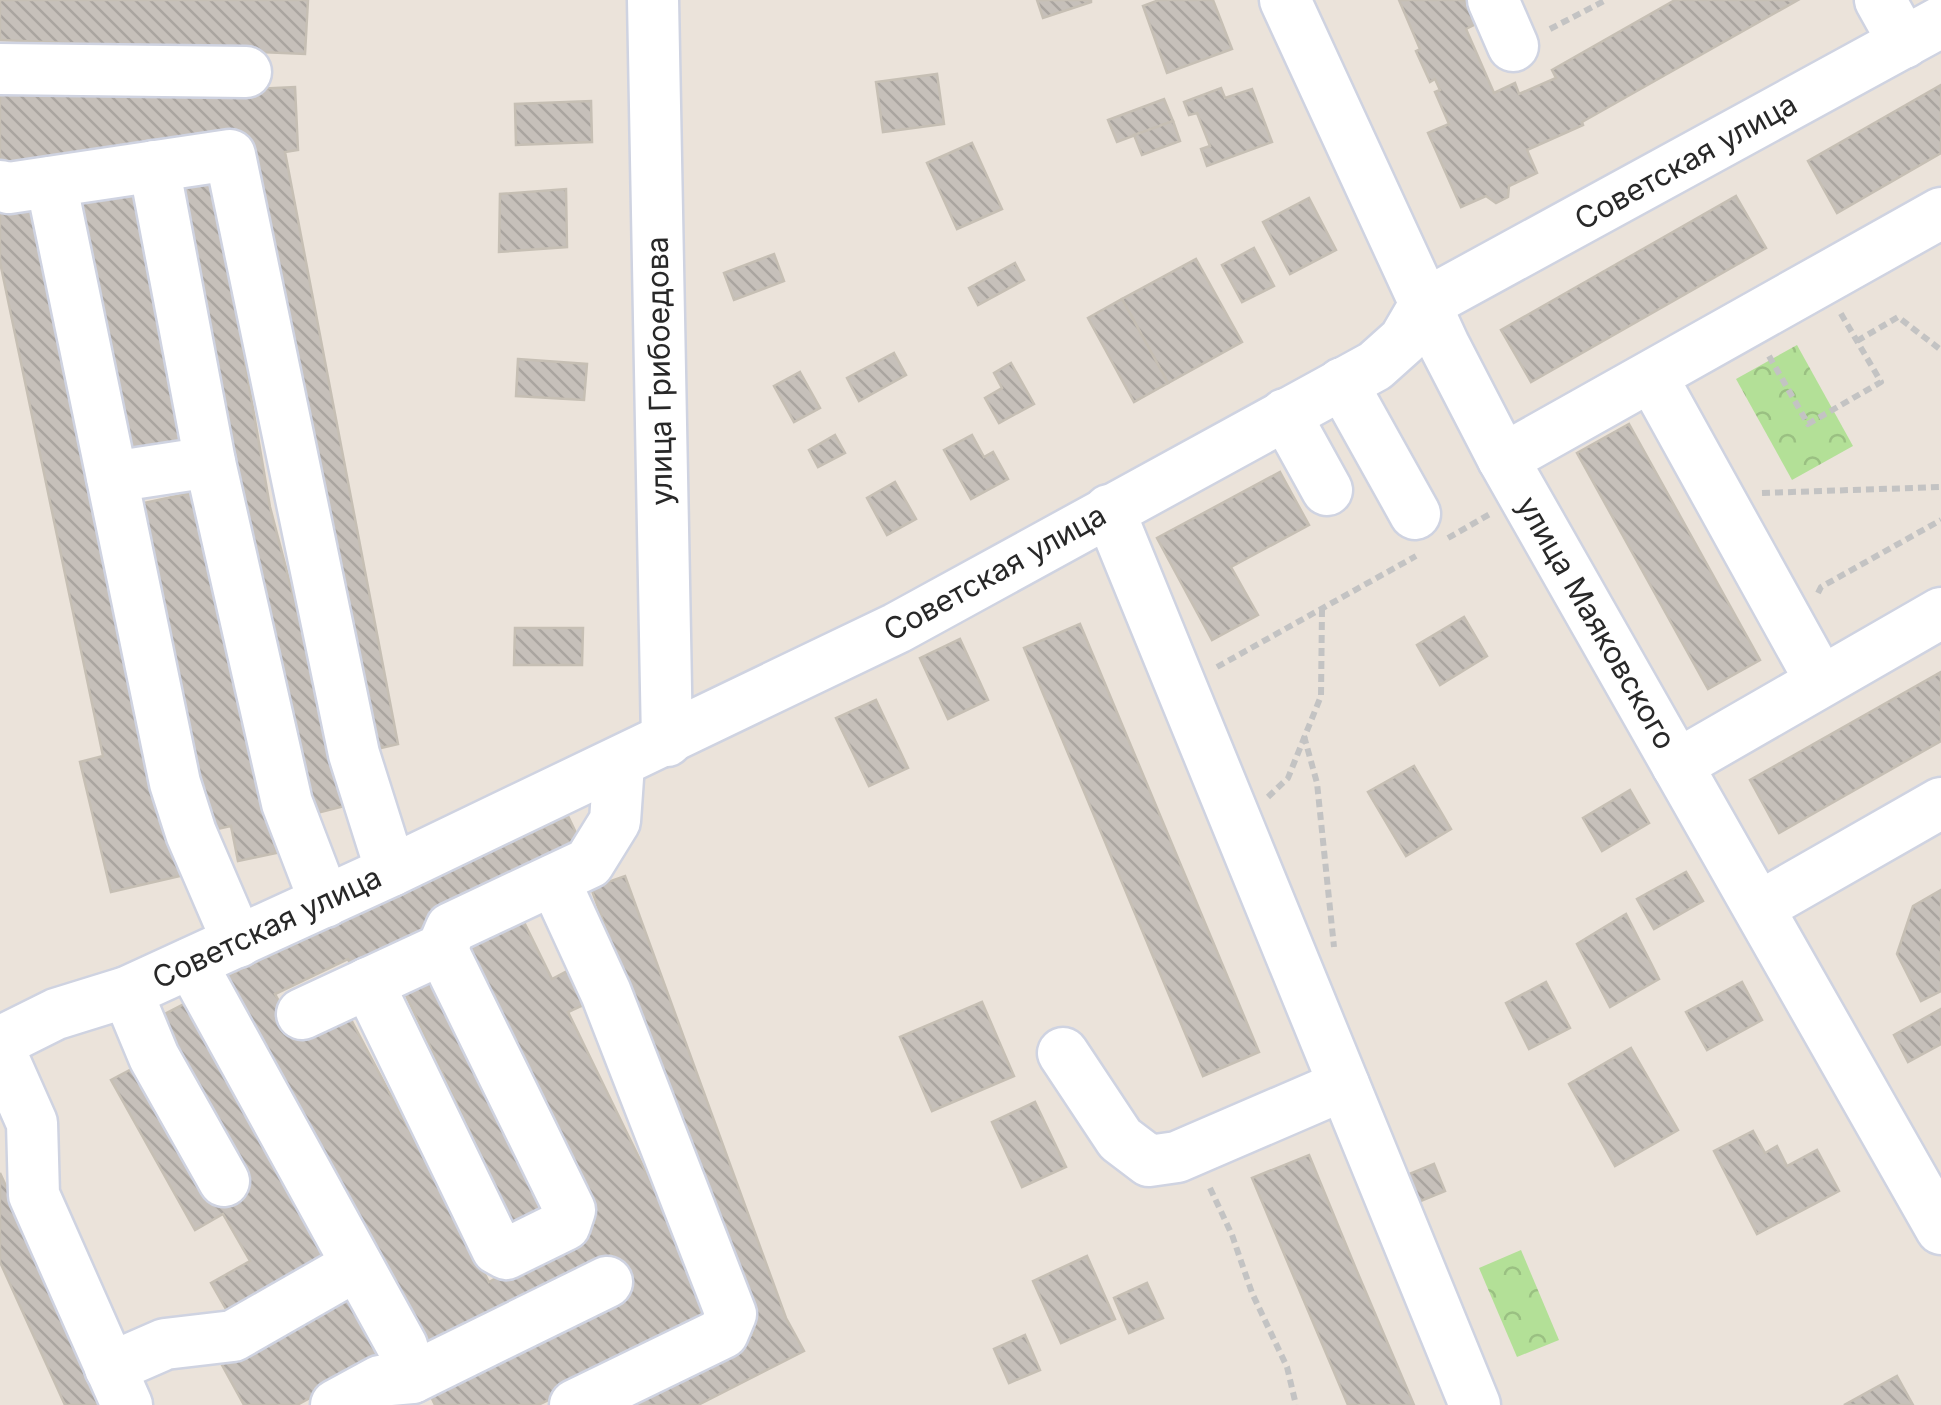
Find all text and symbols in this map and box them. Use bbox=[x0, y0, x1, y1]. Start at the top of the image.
street label: Советская улица bbox=[1568, 85, 1803, 237]
street label: улица Грибоедова bbox=[639, 236, 679, 506]
street label: улица Маяковского bbox=[1510, 490, 1684, 755]
street label: Советская улица bbox=[877, 496, 1112, 648]
street label: Советская улица bbox=[146, 858, 387, 996]

